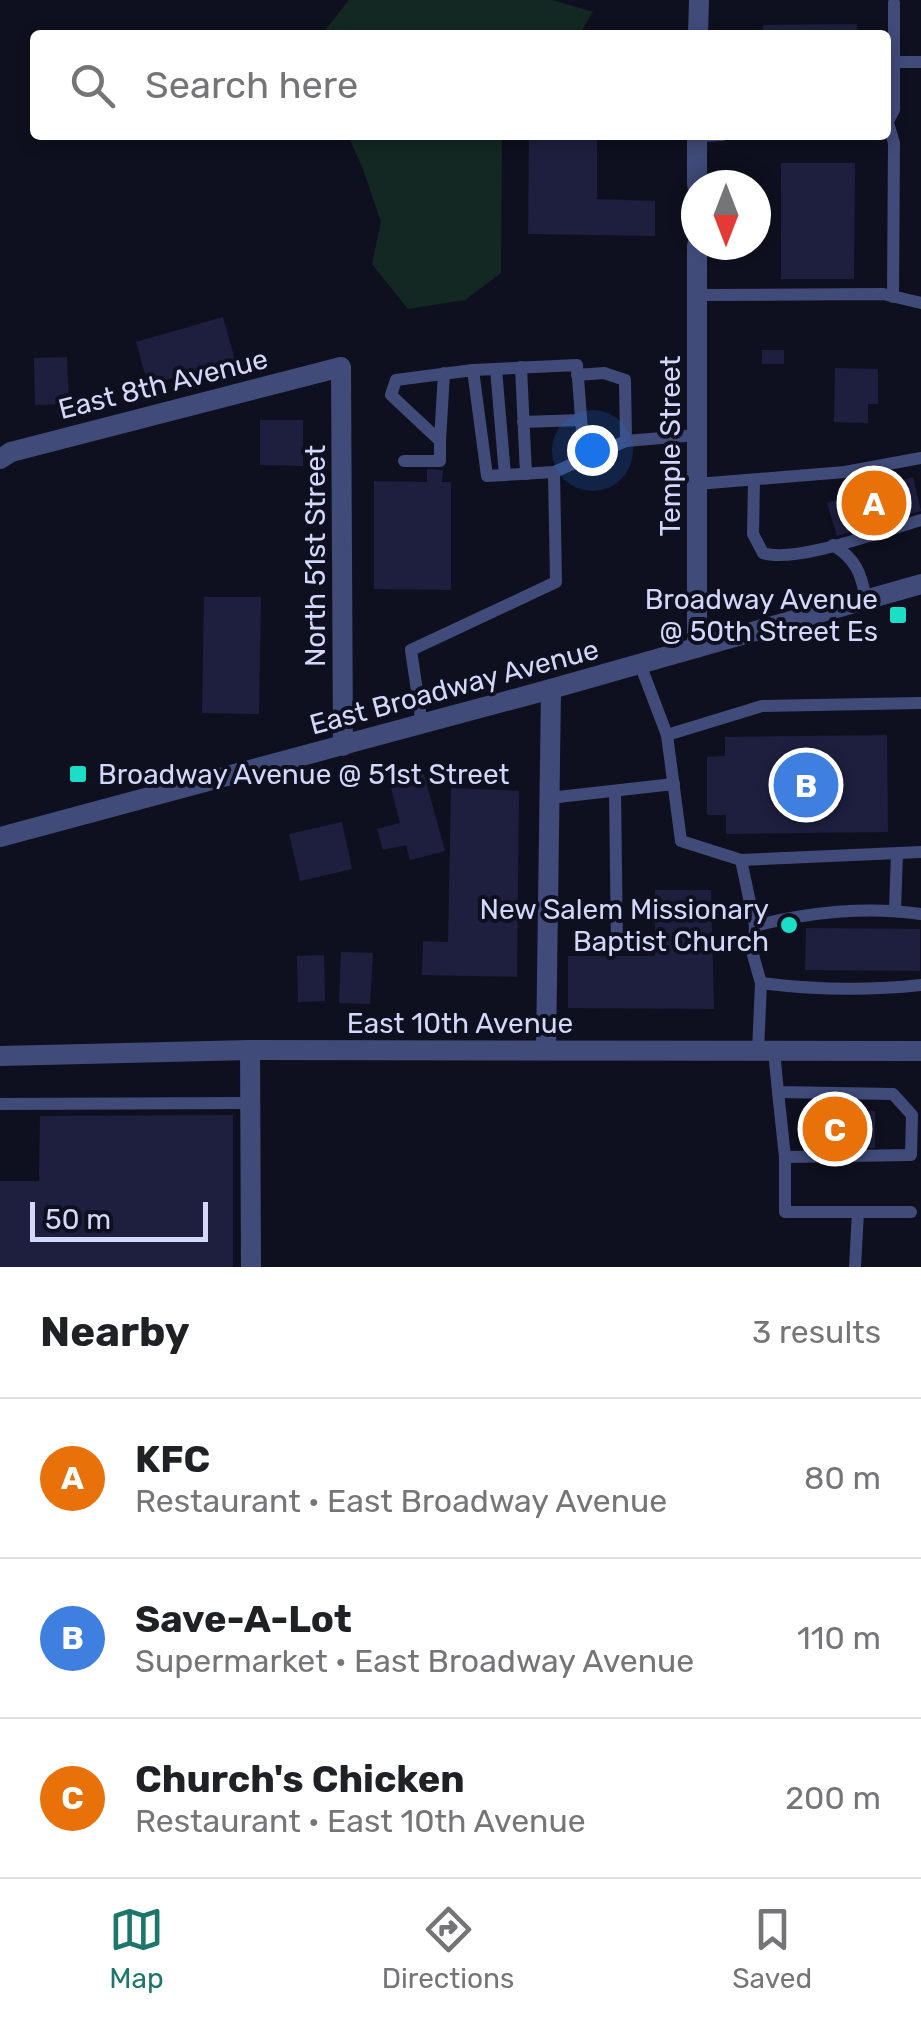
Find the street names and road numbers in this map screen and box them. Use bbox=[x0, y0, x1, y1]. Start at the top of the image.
street label: East 8th Avenue bbox=[55, 342, 271, 426]
street label: Temple Street bbox=[654, 355, 687, 537]
street label: North 51st Street bbox=[299, 445, 332, 667]
street label: East Broadway Avenue bbox=[306, 633, 602, 741]
street label: East 10th Avenue bbox=[347, 1007, 573, 1040]

